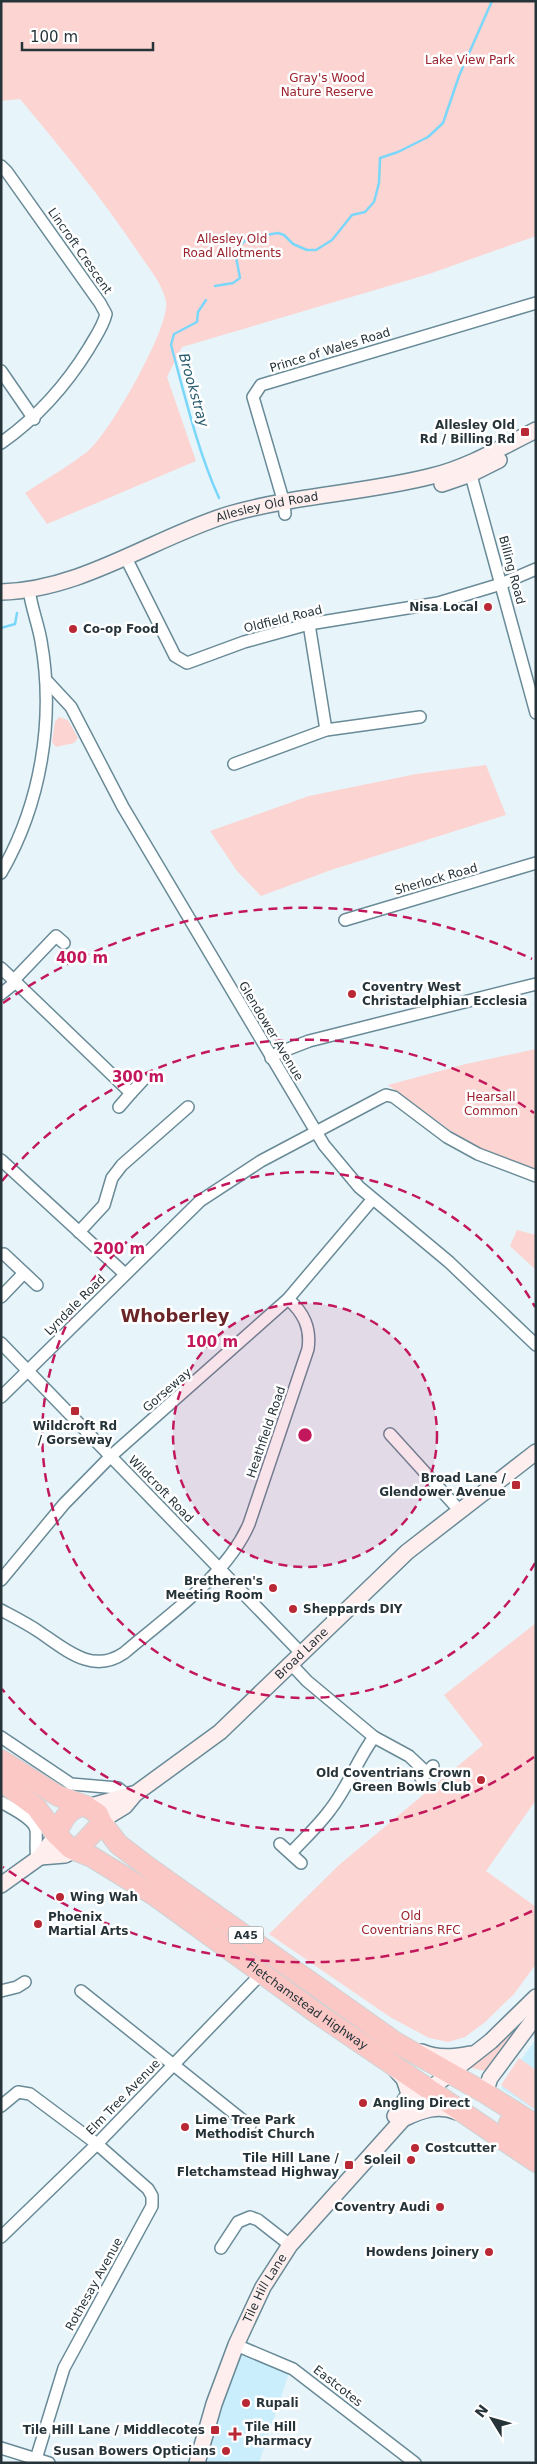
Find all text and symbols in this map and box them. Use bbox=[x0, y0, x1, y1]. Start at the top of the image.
scale bar bbox=[22, 20, 154, 52]
text: 100 m bbox=[30, 28, 78, 46]
park label: Lake View Park bbox=[425, 53, 515, 67]
park label: Gray's Wood Nature Reserve bbox=[281, 71, 373, 99]
street label: Lincroft Crescent bbox=[45, 205, 115, 297]
park label: Allesley Old Road Allotments bbox=[183, 232, 281, 260]
street label: Prince of Wales Road bbox=[268, 325, 392, 375]
water label: Brookstray bbox=[176, 351, 212, 429]
place label: Allesley Old Rd / Billing Rd bbox=[420, 418, 515, 446]
marker: Allesley Old Rd / Billing Rd bbox=[519, 426, 531, 438]
street label: Allesley Old Road bbox=[214, 489, 319, 525]
street label: Billing Road bbox=[496, 534, 528, 606]
place label: Nisa Local bbox=[409, 600, 478, 614]
marker: Nisa Local bbox=[482, 601, 494, 613]
street label: Oldfield Road bbox=[242, 603, 324, 635]
place label: Co-op Food bbox=[83, 622, 159, 636]
marker: Co-op Food bbox=[67, 623, 79, 635]
street label: Sherlock Road bbox=[393, 860, 479, 898]
text: 400 m bbox=[56, 949, 108, 967]
street label: Glendower Avenue bbox=[236, 979, 306, 1083]
place label: Coventry West Christadelphian Ecclesia bbox=[362, 980, 527, 1008]
marker: Coventry West Christadelphian Ecclesia bbox=[346, 988, 358, 1000]
text: 300 m bbox=[112, 1068, 164, 1086]
park label: Hearsall Common bbox=[464, 1090, 518, 1118]
text: 200 m bbox=[93, 1240, 145, 1258]
street label: Lyndale Road bbox=[42, 1272, 108, 1338]
district label: Whoberley bbox=[120, 1305, 230, 1326]
text: 100 m bbox=[186, 1333, 238, 1351]
street label: Gorseway bbox=[140, 1365, 194, 1415]
street label: Heathfield Road bbox=[244, 1384, 288, 1480]
marker: Wildcroft Rd / Gorseway bbox=[69, 1405, 81, 1417]
place label: Wildcroft Rd / Gorseway bbox=[33, 1419, 117, 1447]
centre of rings bbox=[296, 1426, 314, 1444]
street label: Wildcroft Road bbox=[126, 1453, 196, 1525]
place label: Broad Lane / Glendower Avenue bbox=[379, 1471, 507, 1499]
marker: Broad Lane / Glendower Avenue bbox=[510, 1479, 522, 1491]
place label: Bretheren's Meeting Room bbox=[165, 1574, 263, 1602]
marker: Bretheren's Meeting Room bbox=[267, 1582, 279, 1594]
place label: Sheppards DIY bbox=[303, 1602, 403, 1616]
marker: Sheppards DIY bbox=[287, 1603, 299, 1615]
street label: Broad Lane bbox=[272, 1625, 331, 1682]
place label: Old Coventrians Crown Green Bowls Club bbox=[316, 1766, 471, 1794]
marker: Old Coventrians Crown Green Bowls Club bbox=[475, 1774, 487, 1786]
place label: Wing Wah bbox=[70, 1890, 138, 1904]
marker: Wing Wah bbox=[54, 1891, 66, 1903]
park label: Old Coventrians RFC bbox=[361, 1909, 461, 1937]
place label: Phoenix Martial Arts bbox=[48, 1910, 128, 1938]
marker: Phoenix Martial Arts bbox=[32, 1918, 44, 1930]
road number: A45 bbox=[228, 1926, 264, 1944]
street label: Fletchamstead Highway bbox=[244, 1958, 370, 2053]
street label: Elm Tree Avenue bbox=[83, 2056, 163, 2138]
place label: Angling Direct bbox=[373, 2096, 470, 2110]
marker: Angling Direct bbox=[357, 2097, 369, 2109]
place label: Lime Tree Park Methodist Church bbox=[195, 2113, 315, 2141]
marker: Lime Tree Park Methodist Church bbox=[179, 2121, 191, 2133]
place label: Costcutter bbox=[425, 2141, 496, 2155]
marker: Costcutter bbox=[409, 2142, 421, 2154]
place label: Tile Hill Lane / Fletchamstead Highway bbox=[177, 2151, 340, 2179]
place label: Soleil bbox=[364, 2153, 401, 2167]
marker: Soleil bbox=[405, 2154, 417, 2166]
marker: Tile Hill Lane / Fletchamstead Highway bbox=[343, 2159, 355, 2171]
place label: Coventry Audi bbox=[334, 2200, 430, 2214]
marker: Coventry Audi bbox=[434, 2201, 446, 2213]
street label: Rothesay Avenue bbox=[63, 2235, 125, 2333]
place label: Howdens Joinery bbox=[366, 2245, 479, 2259]
marker: Howdens Joinery bbox=[483, 2246, 495, 2258]
street label: Tile Hill Lane bbox=[240, 2251, 289, 2326]
street label: Eastcotes bbox=[311, 2363, 365, 2409]
north arrow bbox=[467, 2394, 517, 2444]
place label: Rupali bbox=[256, 2396, 299, 2410]
marker: Rupali bbox=[240, 2397, 252, 2409]
text: N bbox=[472, 2402, 492, 2421]
place label: Tile Hill Pharmacy bbox=[245, 2420, 312, 2448]
place label: Tile Hill Lane / Middlecotes bbox=[23, 2423, 205, 2437]
marker: Tile Hill Lane / Middlecotes bbox=[209, 2424, 221, 2436]
marker: Tile Hill Pharmacy bbox=[229, 2428, 241, 2440]
place label: Susan Bowers Opticians bbox=[53, 2444, 216, 2458]
marker: Susan Bowers Opticians bbox=[220, 2445, 232, 2457]

